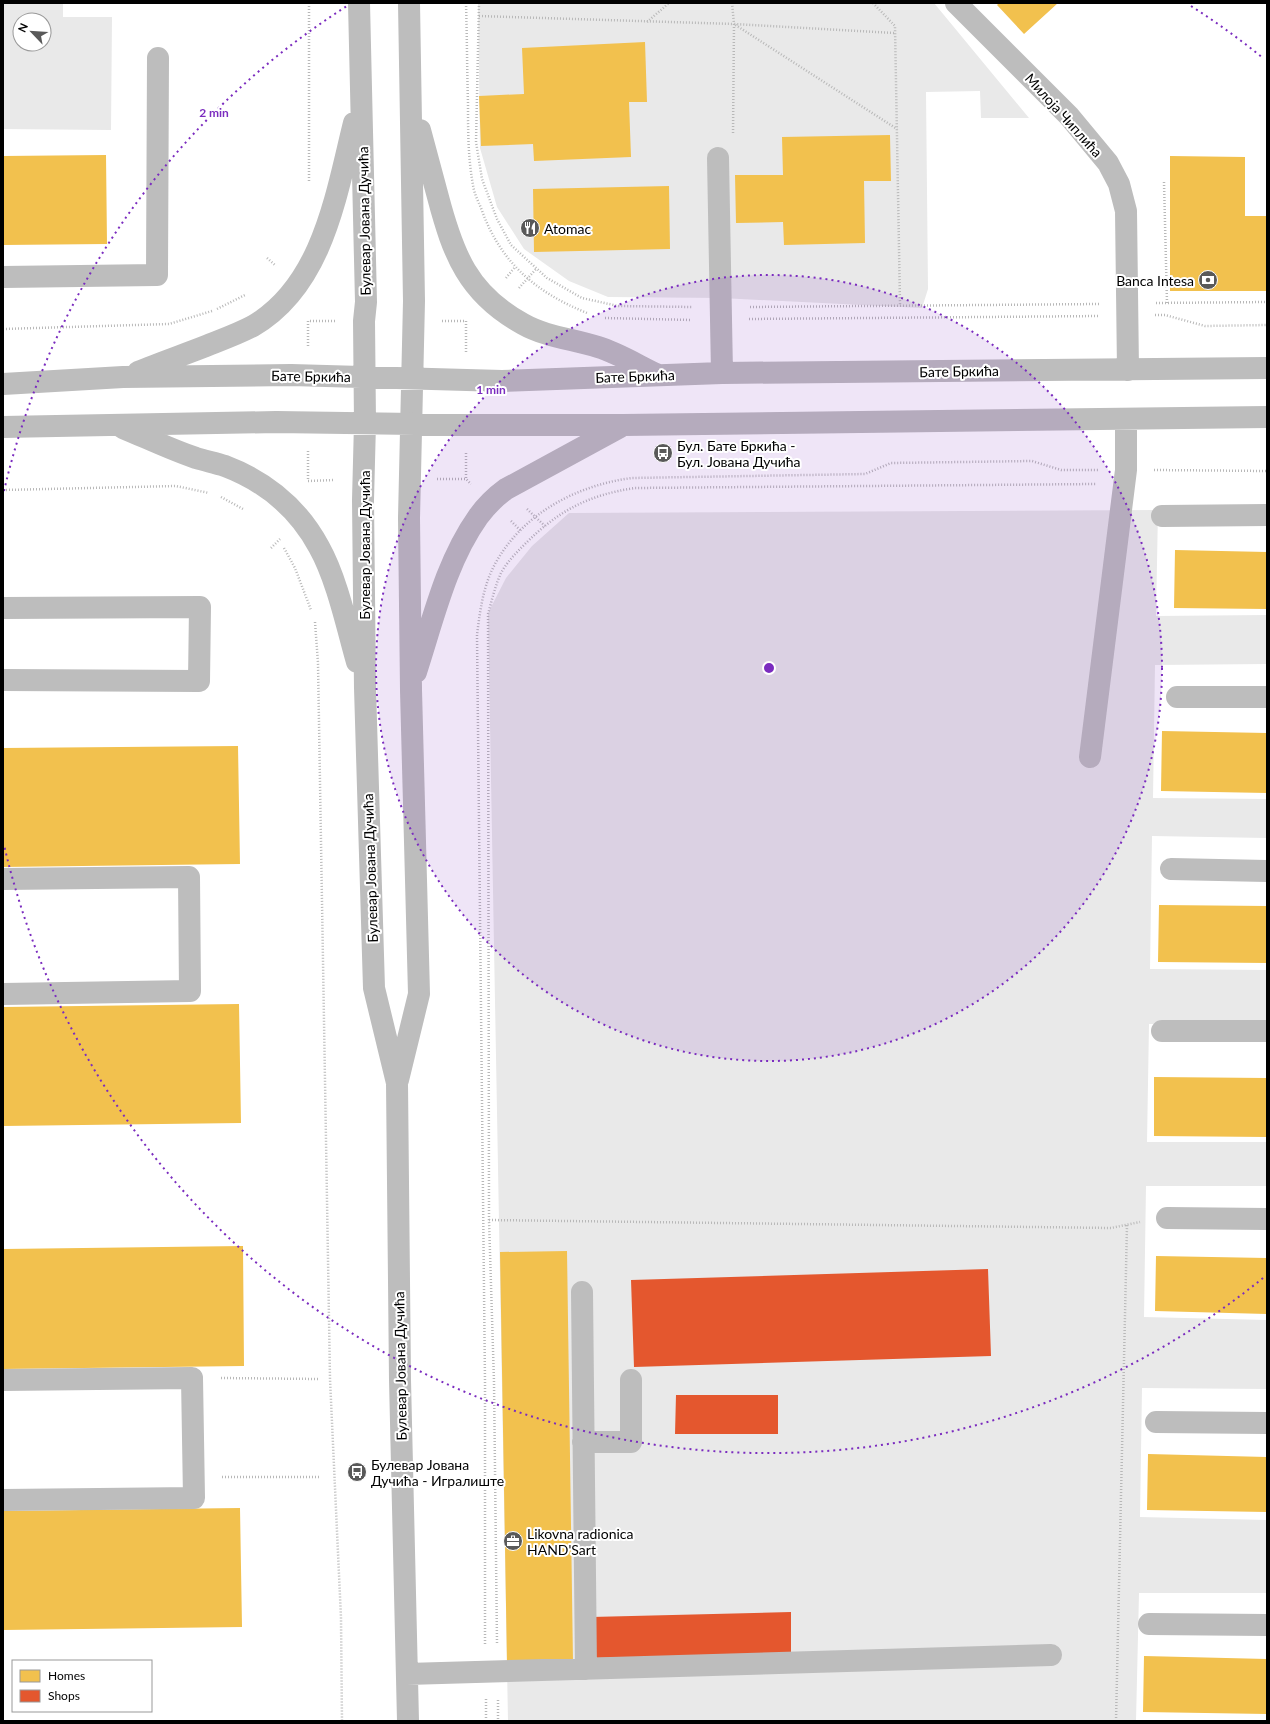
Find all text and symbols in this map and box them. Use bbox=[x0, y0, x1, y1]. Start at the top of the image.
north arrow bbox=[12, 12, 52, 52]
text: N bbox=[15, 21, 30, 34]
street label: Милоја Чиплића bbox=[1022, 70, 1106, 161]
text: 2 min bbox=[199, 105, 229, 120]
street label: Булевар Јована Дучића bbox=[354, 146, 374, 296]
restaurant icon: Atomac bbox=[519, 217, 541, 239]
place label: Atomac bbox=[544, 220, 591, 237]
bank icon: Banca Intesa bbox=[1197, 269, 1219, 291]
place label: Banca Intesa bbox=[1116, 272, 1194, 289]
street label: Бате Бркића bbox=[919, 362, 999, 380]
street label: Бате Бркића bbox=[595, 366, 675, 386]
street label: Бате Бркића bbox=[271, 367, 351, 385]
text: 1 min bbox=[476, 382, 506, 397]
place label: Бул. Бате Бркића - Бул. Јована Дучића bbox=[677, 437, 801, 470]
bus stop icon: Бул. Бате Бркића - Бул. Јована Дучића bbox=[652, 442, 674, 464]
street label: Булевар Јована Дучића bbox=[356, 470, 373, 620]
centre of rings bbox=[762, 661, 776, 675]
street label: Булевар Јована Дучића bbox=[359, 793, 381, 943]
street label: Булевар Јована Дучића bbox=[390, 1291, 410, 1441]
place label: Булевар Јована Дучића - Игралиште bbox=[371, 1456, 504, 1489]
bus stop icon: Булевар Јована Дучића - Игралиште bbox=[346, 1461, 368, 1483]
place label: Likovna radionica HAND'Sart bbox=[527, 1525, 634, 1558]
office icon: Likovna radionica HAND'Sart bbox=[502, 1530, 524, 1552]
legend bbox=[12, 1660, 152, 1712]
text: Homes bbox=[48, 1668, 85, 1683]
text: Shops bbox=[48, 1688, 80, 1703]

